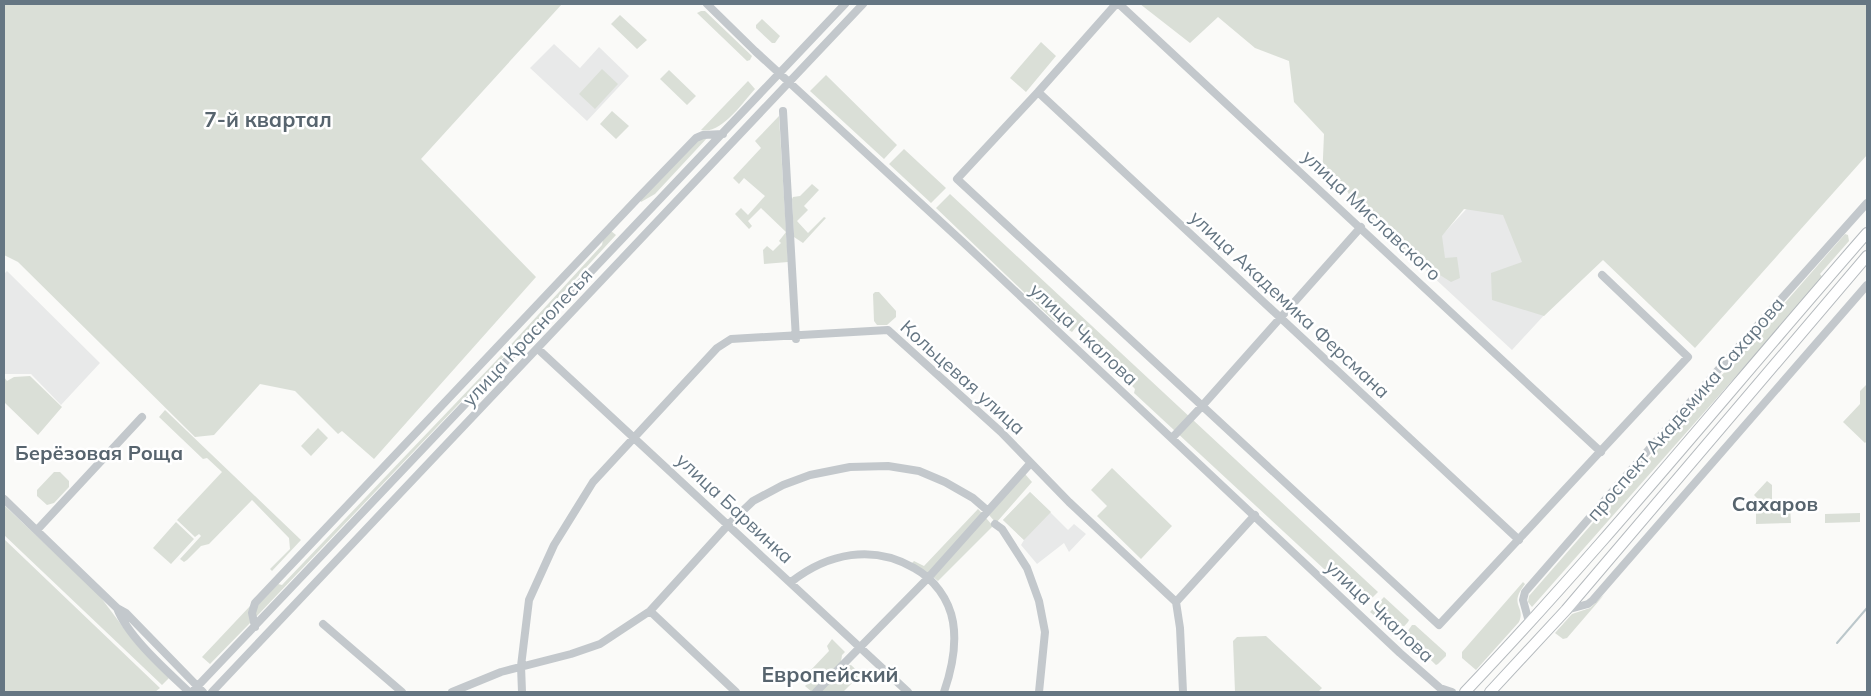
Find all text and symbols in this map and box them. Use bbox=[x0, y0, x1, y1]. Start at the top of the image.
district label: 7-й квартал bbox=[204, 106, 332, 132]
street label: улица Миславского bbox=[1298, 144, 1446, 286]
street label: улица Академика Ферсмана bbox=[1185, 205, 1395, 403]
street label: улица Краснолесья bbox=[457, 263, 597, 411]
street label: улица Чкалова bbox=[1025, 278, 1143, 390]
street label: проспект Академика Сахарова bbox=[1582, 292, 1788, 526]
street label: Кольцевая улица bbox=[896, 315, 1030, 439]
district label: Берёзовая Роща bbox=[15, 440, 183, 465]
street label: улица Барвинка bbox=[671, 448, 799, 568]
district label: Сахаров bbox=[1732, 492, 1818, 516]
street label: улица Чкалова bbox=[1321, 555, 1439, 667]
district label: Европейский bbox=[761, 661, 899, 687]

